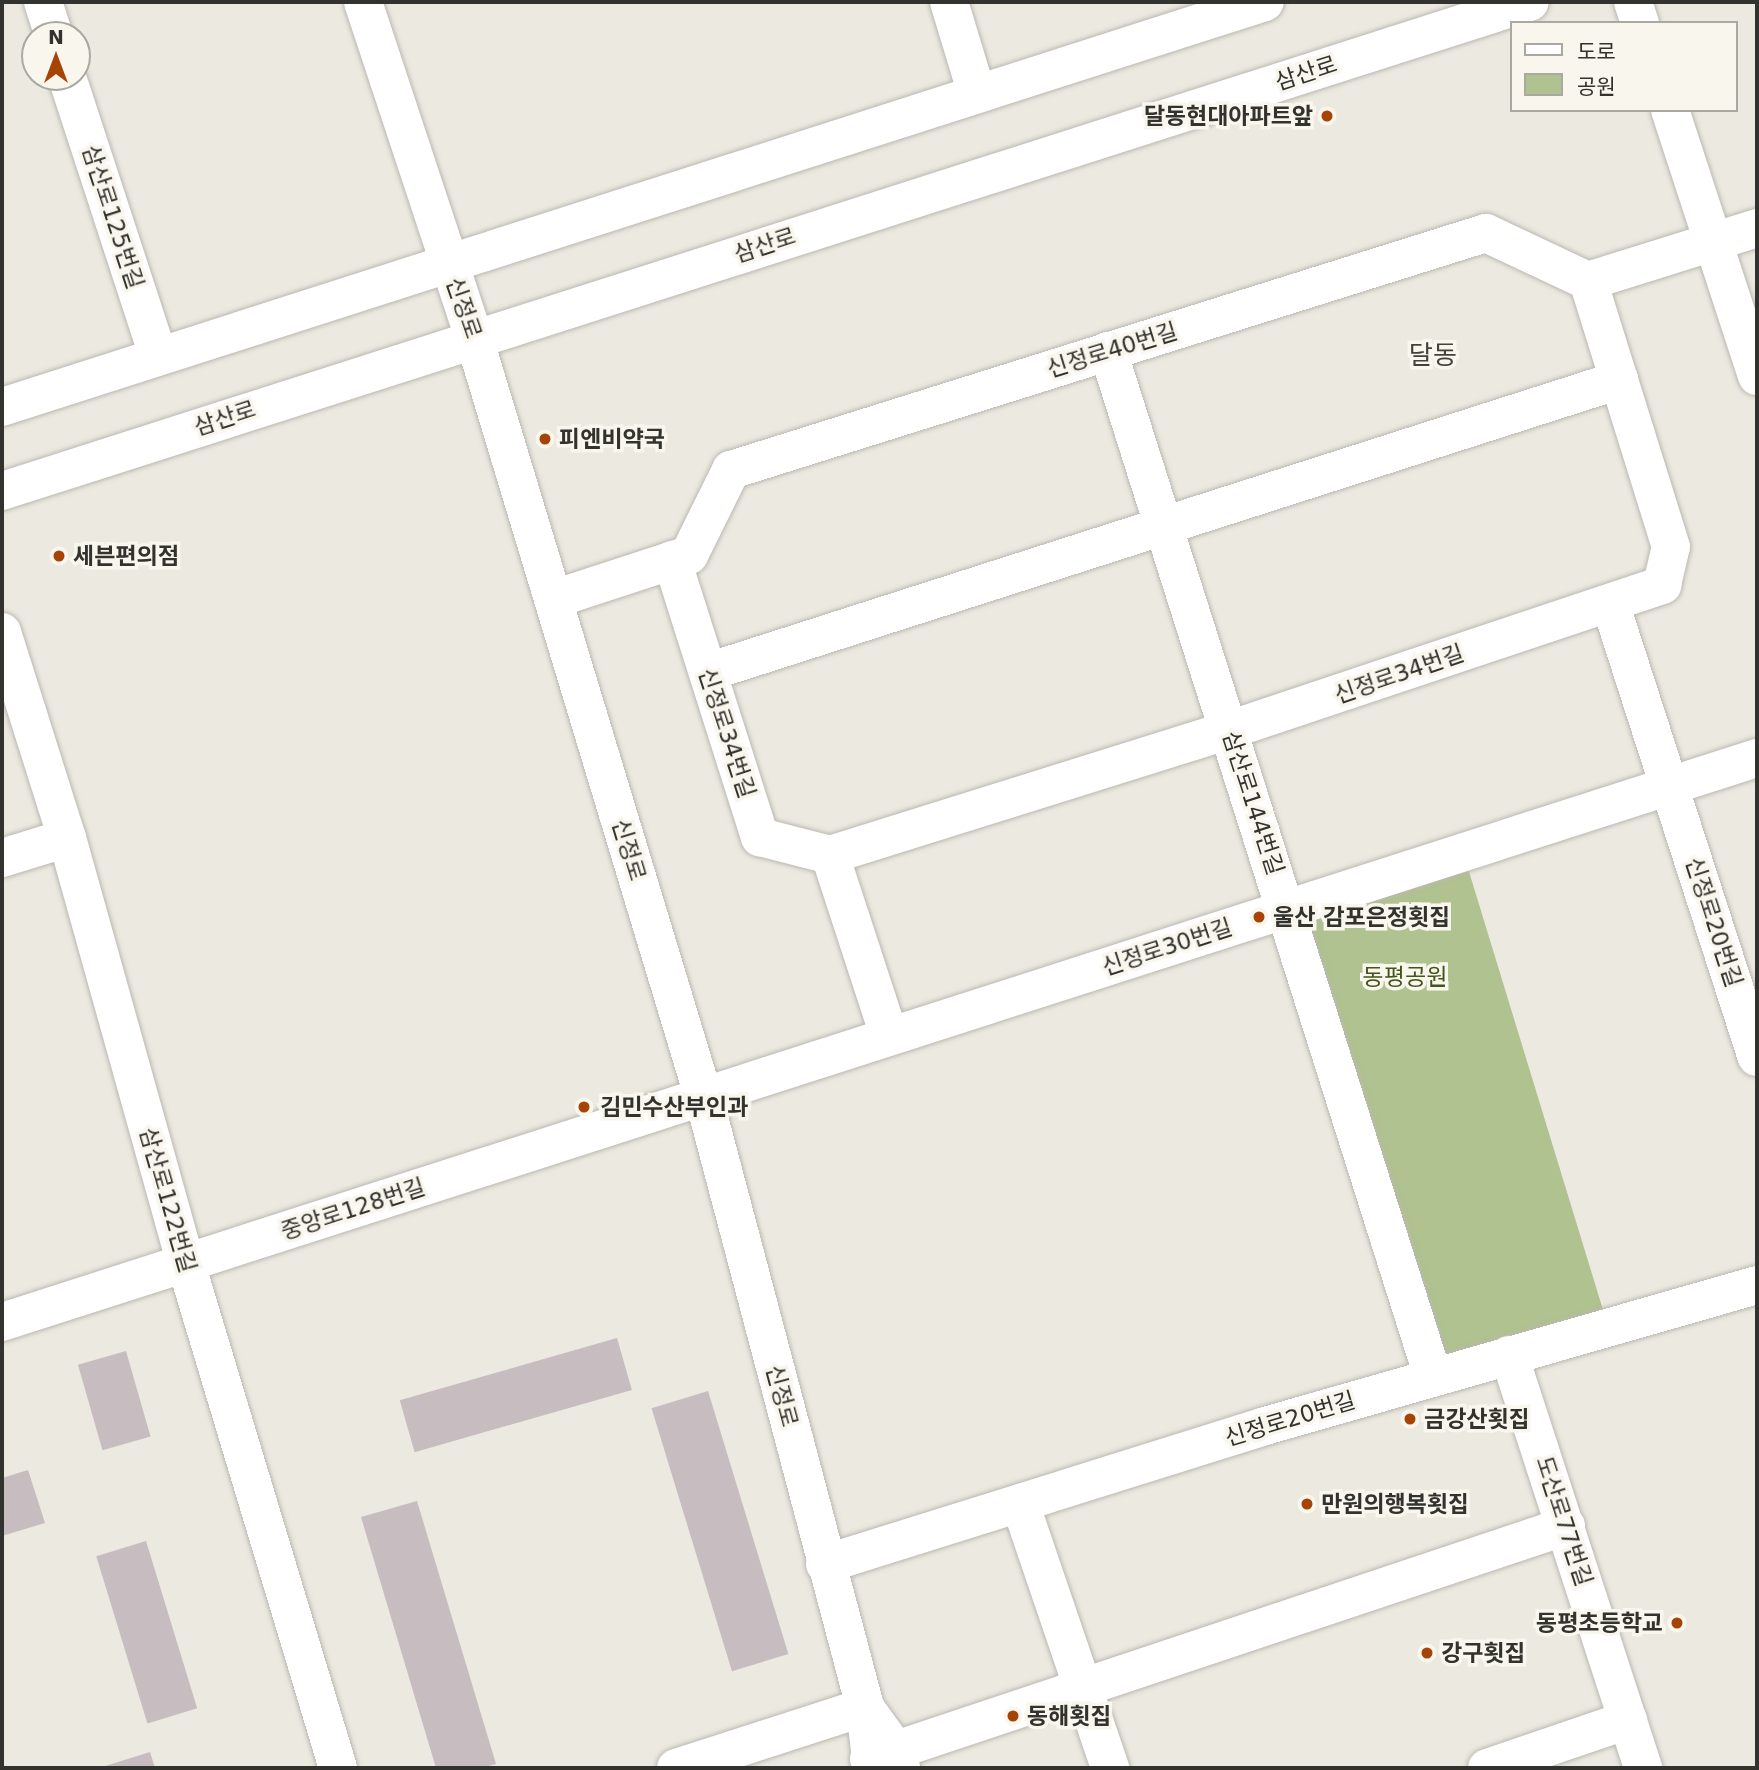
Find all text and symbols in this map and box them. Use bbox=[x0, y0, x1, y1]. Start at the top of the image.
north arrow bbox=[21, 21, 91, 91]
legend bbox=[1510, 21, 1738, 112]
text: N bbox=[48, 26, 64, 48]
text: 도로 bbox=[1577, 40, 1616, 64]
street label: 삼산로 bbox=[1272, 50, 1340, 96]
text: 공원 bbox=[1577, 75, 1616, 99]
place label: 달동현대아파트앞 bbox=[1144, 102, 1313, 130]
marker: 달동현대아파트앞 bbox=[1319, 108, 1335, 124]
street label: 삼산로125번길 bbox=[77, 142, 149, 292]
street label: 삼산로 bbox=[731, 222, 799, 268]
street label: 신정로 bbox=[441, 273, 487, 343]
street label: 신정로40번길 bbox=[1043, 317, 1181, 383]
district label: 달동 bbox=[1409, 340, 1457, 372]
street label: 삼산로 bbox=[191, 395, 259, 441]
place label: 피엔비약국 bbox=[559, 425, 665, 453]
marker: 피엔비약국 bbox=[537, 431, 553, 447]
place label: 세븐편의점 bbox=[73, 542, 179, 570]
marker: 세븐편의점 bbox=[51, 548, 67, 564]
street label: 신정로34번길 bbox=[1331, 639, 1467, 709]
street label: 신정로34번길 bbox=[693, 665, 761, 801]
street label: 삼산로144번길 bbox=[1217, 728, 1289, 878]
street label: 신정로 bbox=[607, 816, 651, 884]
street label: 신정로20번길 bbox=[1680, 854, 1748, 990]
place label: 울산 감포은정횟집 bbox=[1273, 903, 1450, 931]
marker: 울산 감포은정횟집 bbox=[1251, 909, 1267, 925]
street label: 신정로30번길 bbox=[1099, 913, 1235, 981]
park label: 동평공원 bbox=[1363, 963, 1447, 991]
place label: 김민수산부인과 bbox=[600, 1093, 748, 1121]
marker: 김민수산부인과 bbox=[574, 1097, 594, 1117]
street label: 삼산로122번길 bbox=[134, 1124, 202, 1276]
street label: 중앙로128번길 bbox=[278, 1173, 428, 1245]
street label: 신정로 bbox=[760, 1362, 804, 1430]
street label: 신정로20번길 bbox=[1221, 1386, 1359, 1452]
place label: 금강산횟집 bbox=[1424, 1405, 1530, 1433]
marker: 금강산횟집 bbox=[1402, 1411, 1418, 1427]
street label: 도산로77번길 bbox=[1530, 1453, 1598, 1589]
place label: 만원의행복횟집 bbox=[1321, 1490, 1469, 1518]
marker: 만원의행복횟집 bbox=[1299, 1496, 1315, 1512]
place label: 동평초등학교 bbox=[1536, 1609, 1663, 1637]
marker: 동평초등학교 bbox=[1669, 1615, 1685, 1631]
place label: 강구횟집 bbox=[1441, 1639, 1526, 1667]
marker: 강구횟집 bbox=[1419, 1645, 1435, 1661]
place label: 동해횟집 bbox=[1027, 1702, 1112, 1730]
marker: 동해횟집 bbox=[1005, 1708, 1021, 1724]

